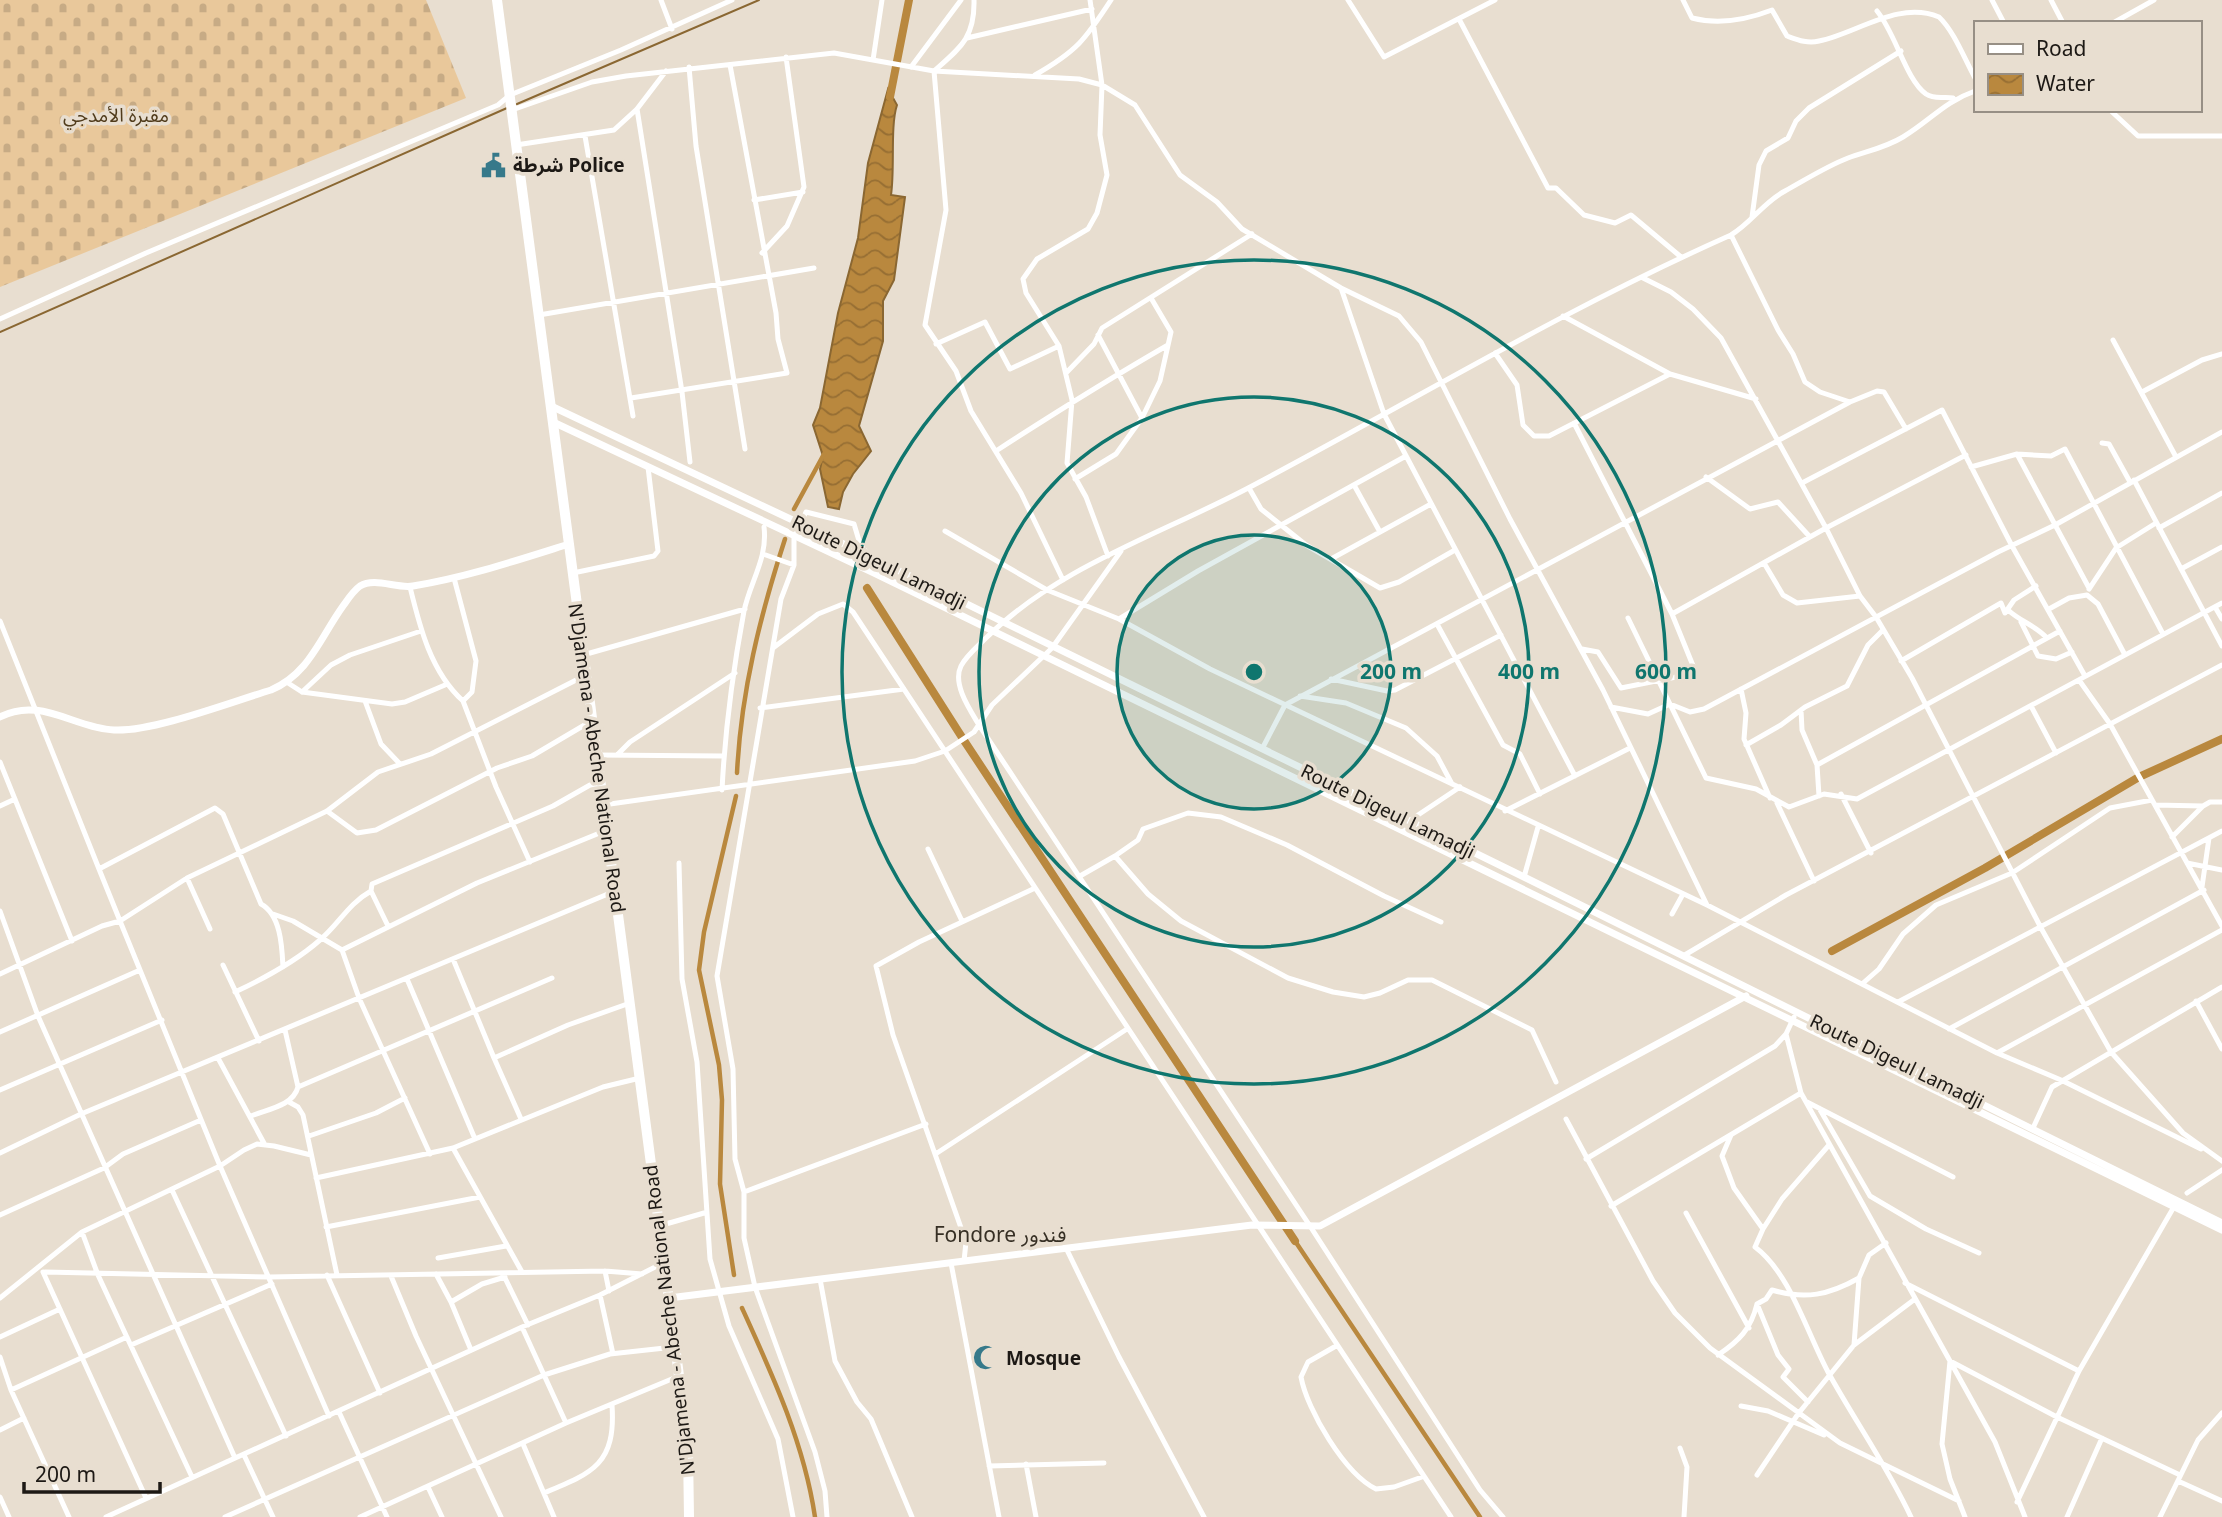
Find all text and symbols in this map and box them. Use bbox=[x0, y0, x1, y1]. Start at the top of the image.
legend bbox=[1974, 21, 2201, 112]
text: Road bbox=[2036, 34, 2086, 62]
text: Water bbox=[2036, 69, 2095, 97]
park label: مقبرة الأمدجي bbox=[63, 102, 169, 130]
public building icon: شرطة Police bbox=[479, 151, 507, 179]
place label: شرطة Police bbox=[513, 152, 625, 178]
street label: Route Digeul Lamadji bbox=[788, 508, 970, 616]
street label: N'Djamena - Abeche National Road bbox=[562, 602, 632, 914]
text: 200 m bbox=[1360, 657, 1422, 685]
text: 400 m bbox=[1498, 657, 1560, 685]
text: 600 m bbox=[1635, 657, 1697, 685]
centre of rings bbox=[1242, 660, 1266, 684]
street label: Route Digeul Lamadji bbox=[1297, 757, 1479, 865]
street label: Route Digeul Lamadji bbox=[1806, 1007, 1988, 1115]
street label: N'Djamena - Abeche National Road bbox=[637, 1163, 701, 1477]
district label: Fondore فندور bbox=[934, 1220, 1066, 1248]
mosque icon: Mosque bbox=[972, 1344, 1000, 1372]
place label: Mosque bbox=[1006, 1345, 1081, 1371]
scale bar bbox=[24, 1450, 161, 1494]
text: 200 m bbox=[35, 1460, 96, 1488]

